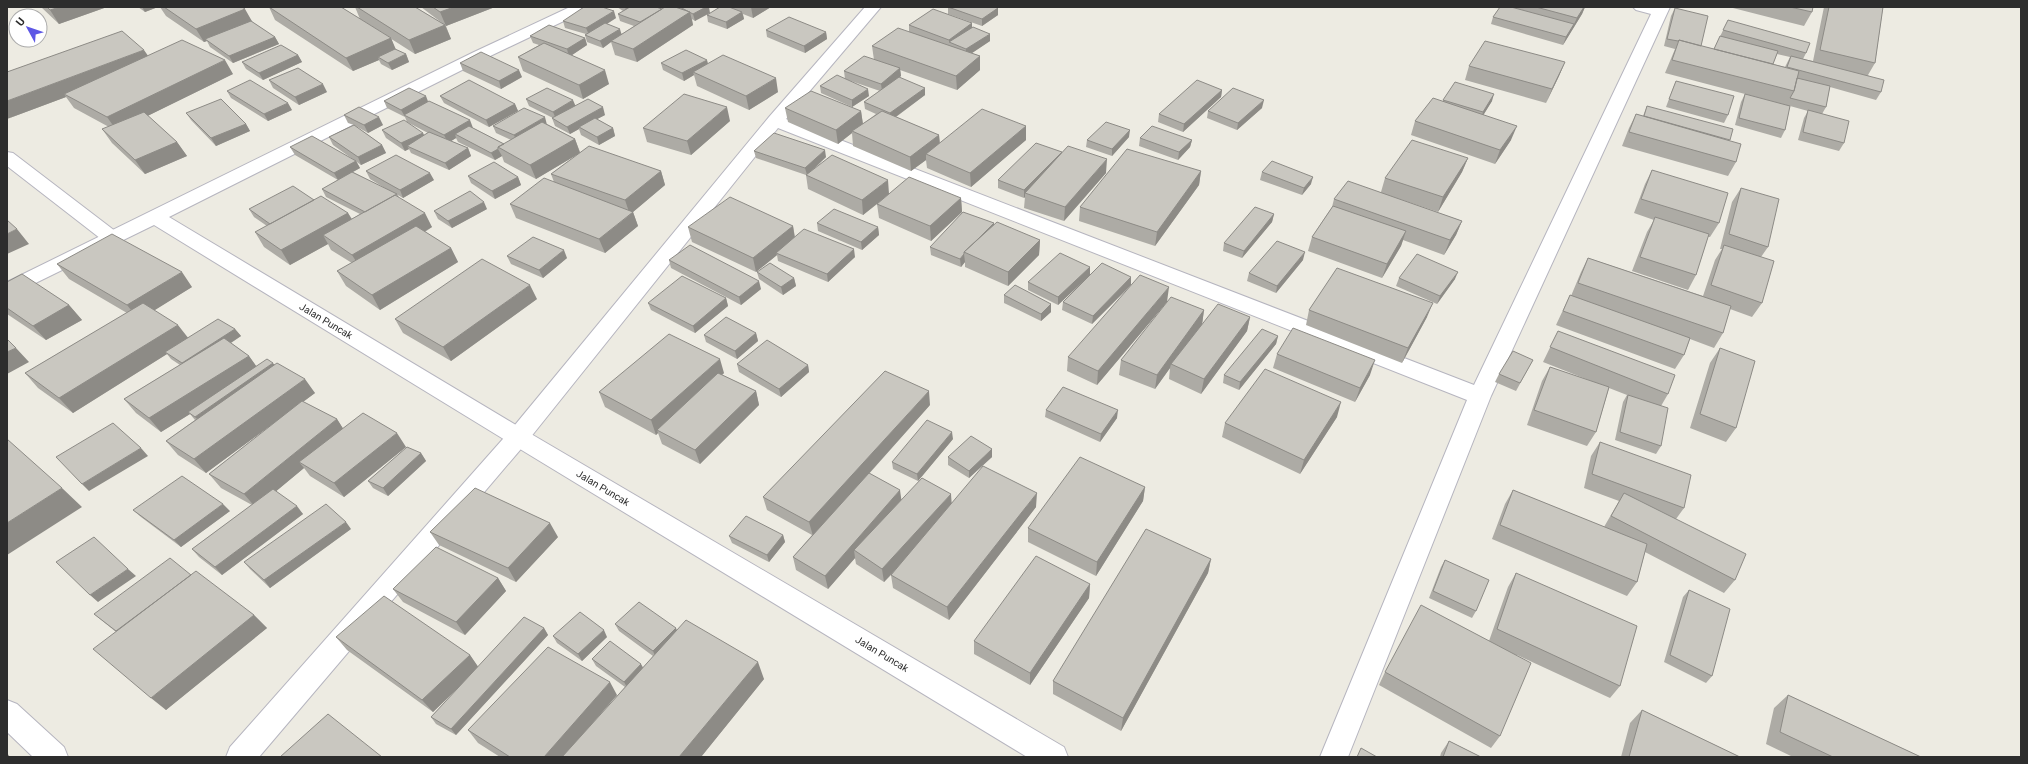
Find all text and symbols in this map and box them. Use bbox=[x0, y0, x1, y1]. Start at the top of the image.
north arrow bbox=[8, 8, 48, 48]
text: U bbox=[13, 15, 28, 29]
street label: Jalan Puncak bbox=[297, 301, 355, 342]
street label: Jalan Puncak bbox=[574, 468, 632, 509]
street label: Jalan Puncak bbox=[853, 634, 911, 675]

